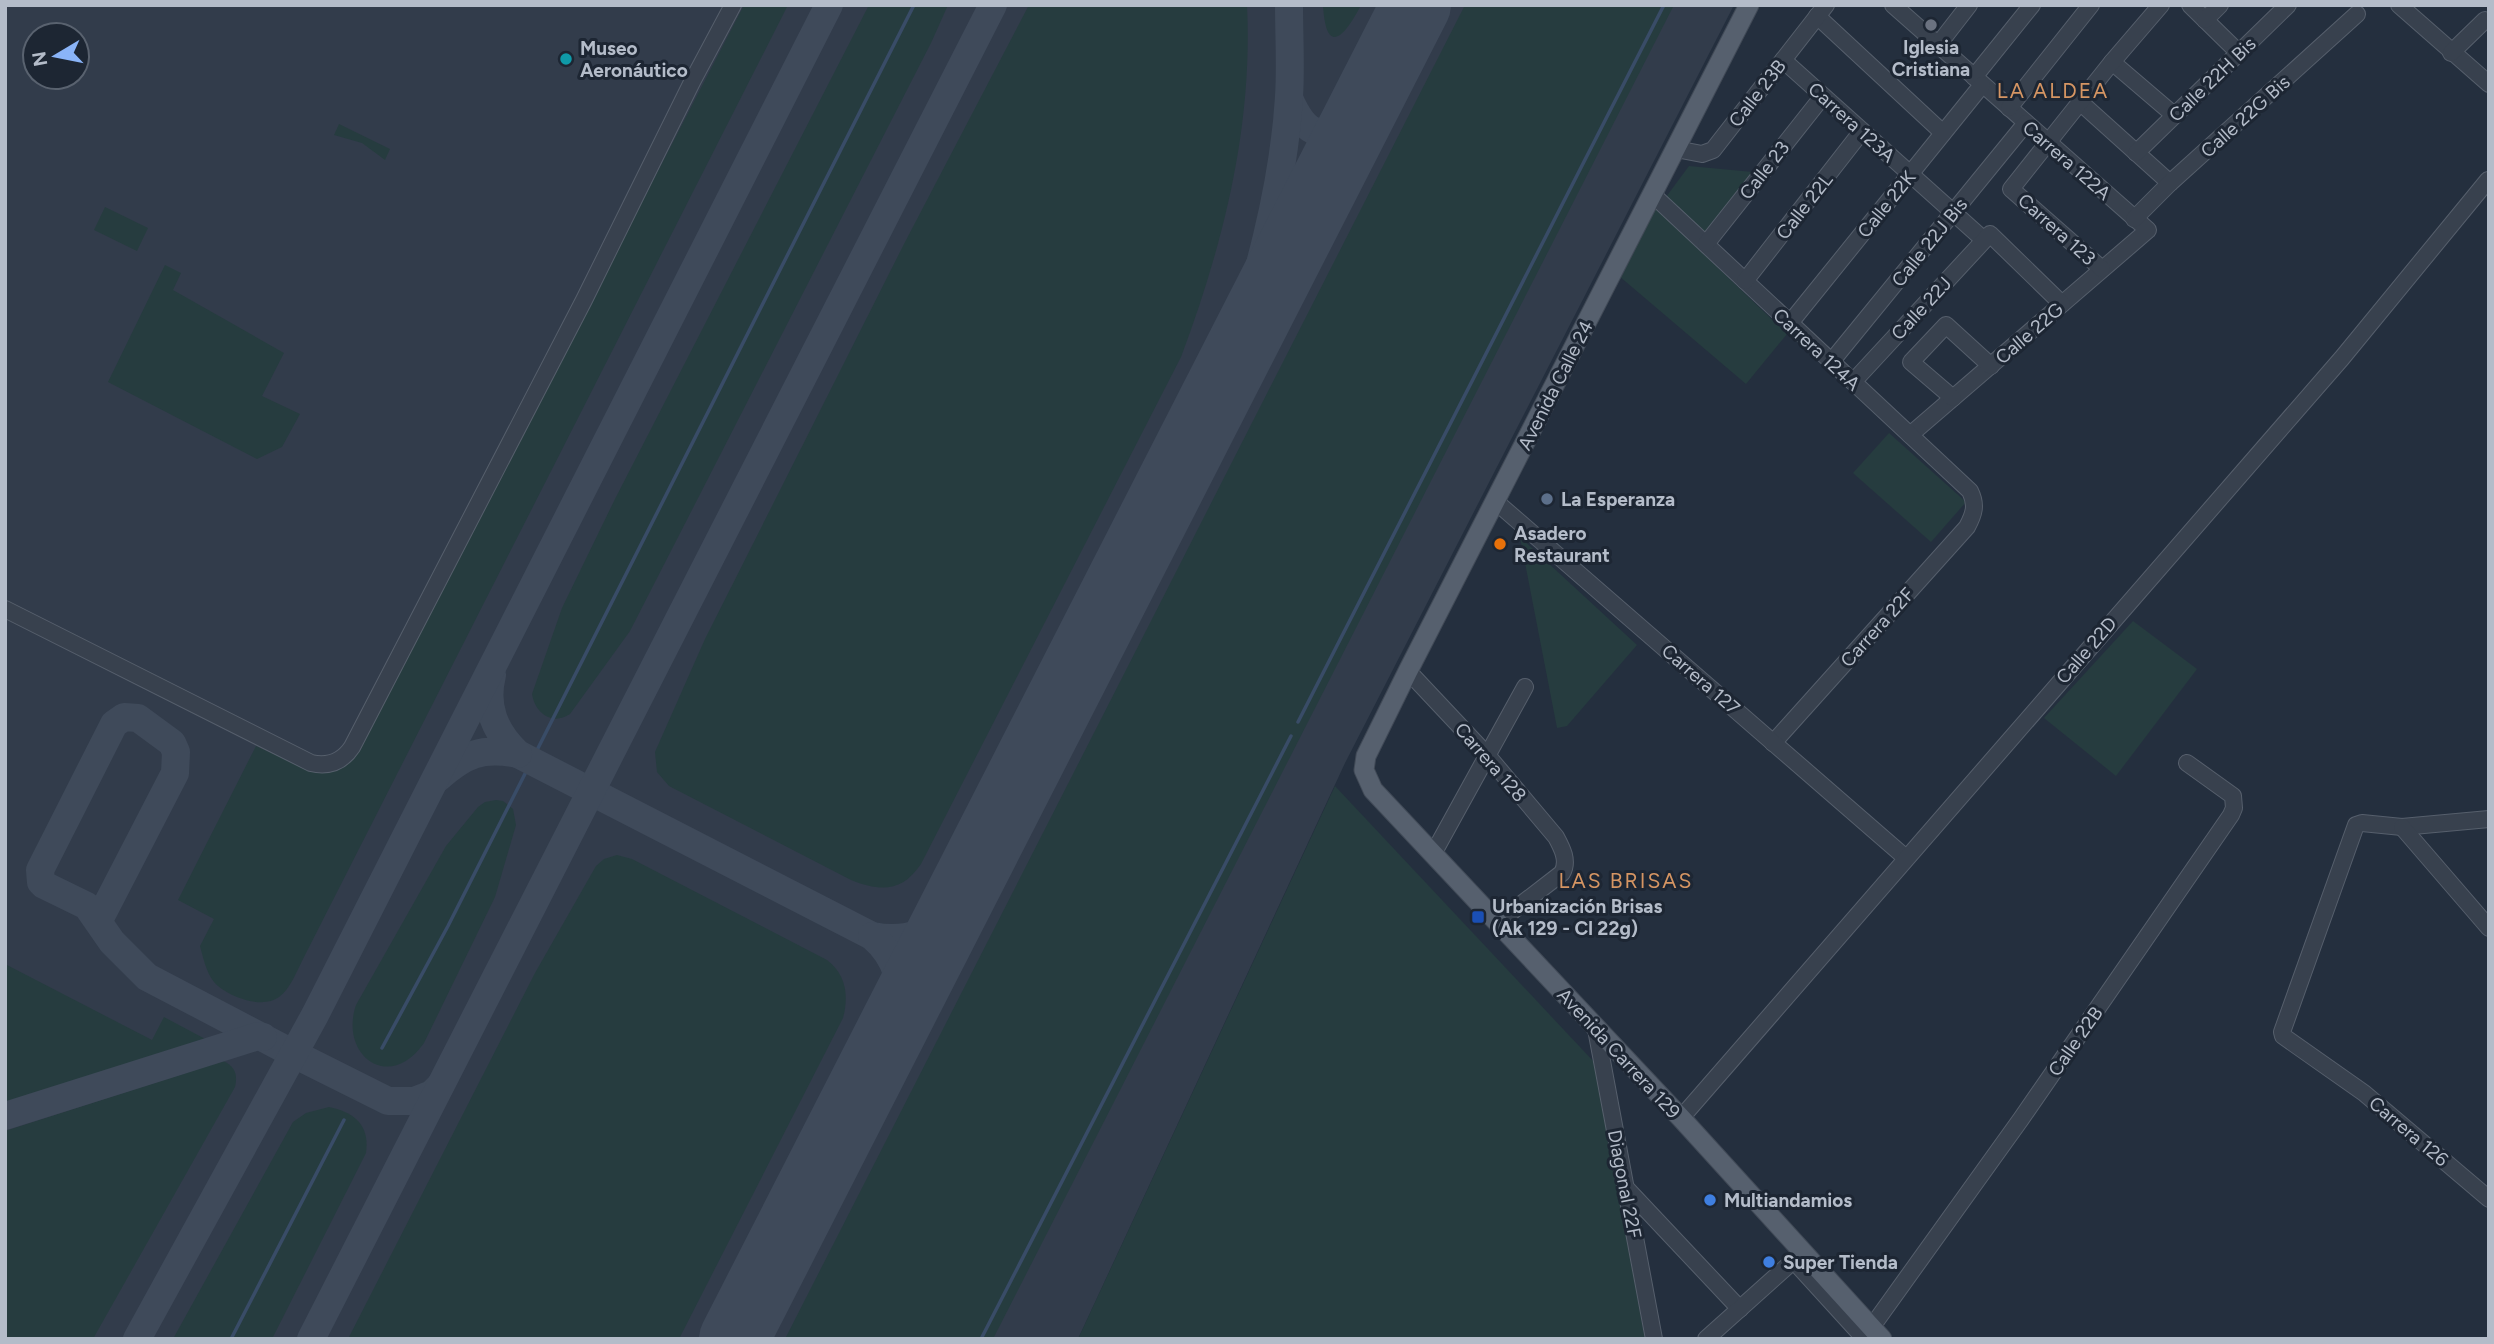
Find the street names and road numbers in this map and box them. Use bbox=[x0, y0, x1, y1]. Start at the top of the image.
street label: Calle 22H Bis bbox=[2164, 32, 2261, 127]
street label: Calle 23B bbox=[1724, 55, 1791, 132]
street label: Calle 22G Bis bbox=[2196, 70, 2295, 162]
street label: Carrera 123A bbox=[1803, 77, 1900, 167]
street label: Carrera 122A bbox=[2018, 116, 2116, 205]
street label: Calle 23 bbox=[1734, 137, 1794, 204]
street label: Calle 22K bbox=[1852, 166, 1921, 243]
street label: Calle 22L bbox=[1771, 168, 1838, 244]
street label: Carrera 123 bbox=[2013, 189, 2100, 270]
street label: Calle 22J Bis bbox=[1887, 193, 1972, 291]
street label: Calle 22J bbox=[1886, 272, 1956, 345]
street label: Calle 22G bbox=[1991, 298, 2068, 369]
street label: Carrera 124A bbox=[1768, 303, 1865, 396]
street label: Avenida Calle 24 bbox=[1513, 316, 1598, 454]
street label: Carrera 22F bbox=[1836, 583, 1919, 672]
street label: Calle 22D bbox=[2051, 612, 2122, 688]
street label: Carrera 127 bbox=[1657, 639, 1744, 720]
street label: Carrera 128 bbox=[1450, 718, 1531, 807]
street label: Avenida Carrera 129 bbox=[1552, 983, 1685, 1123]
street label: Calle 22B bbox=[2043, 1002, 2108, 1081]
street label: Carrera 126 bbox=[2364, 1092, 2453, 1171]
street label: Diagonal 22F bbox=[1603, 1128, 1646, 1240]

